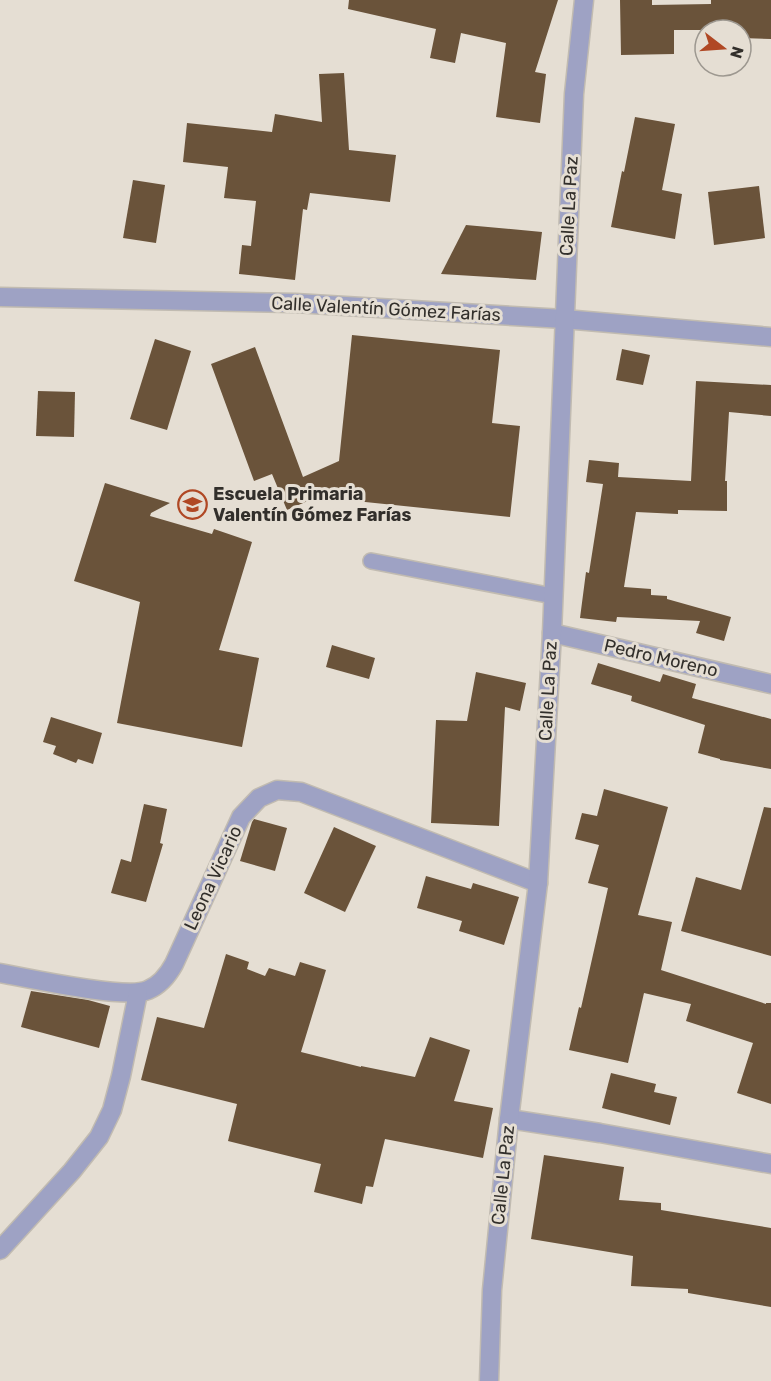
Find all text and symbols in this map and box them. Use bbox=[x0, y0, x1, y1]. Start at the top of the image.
north arrow bbox=[693, 18, 753, 78]
text: N bbox=[726, 44, 748, 61]
street label: Calle La Paz bbox=[555, 155, 583, 257]
street label: Calle Valentín Gómez Farías bbox=[271, 292, 501, 326]
place label: Escuela Primaria Valentín Gómez Farías bbox=[213, 483, 411, 526]
school or university icon: Escuela Primaria Valentín Gómez Farías bbox=[176, 488, 208, 520]
street label: Pedro Moreno bbox=[602, 634, 720, 682]
street label: Calle La Paz bbox=[534, 640, 562, 742]
street label: Leona Vicario bbox=[179, 822, 247, 934]
street label: Calle La Paz bbox=[487, 1124, 519, 1226]

